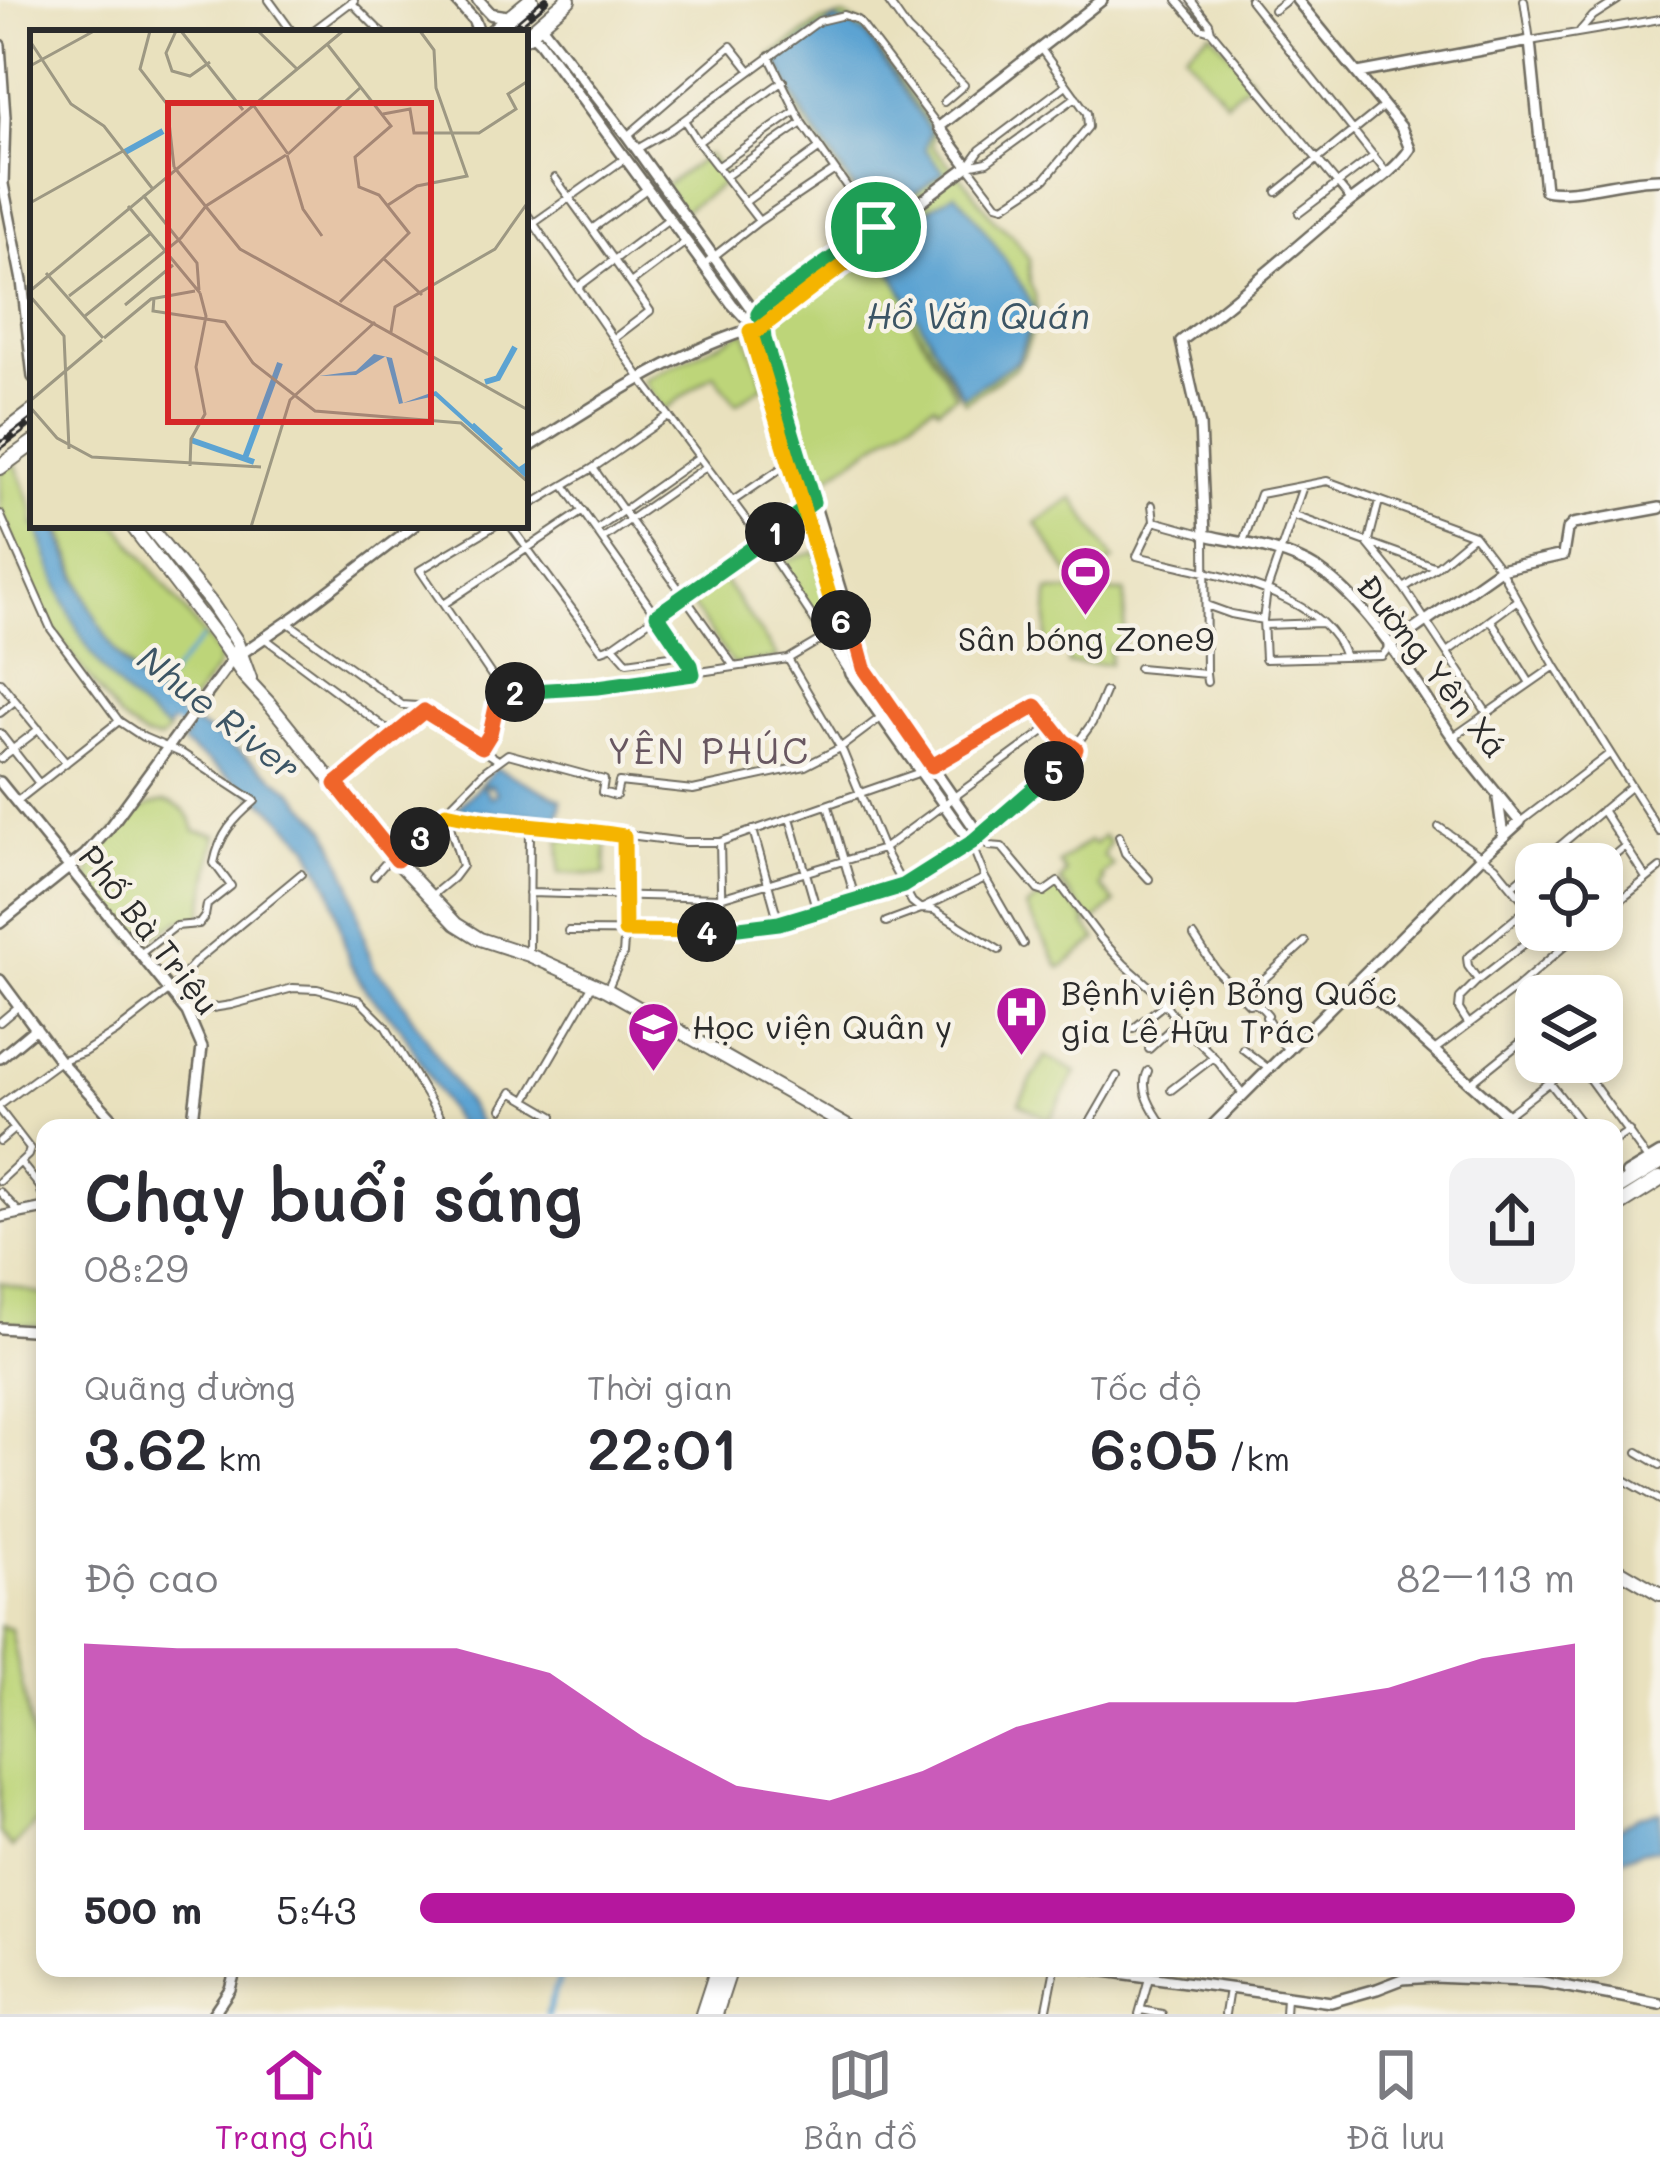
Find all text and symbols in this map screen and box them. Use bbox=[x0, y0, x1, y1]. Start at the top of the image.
inset map bbox=[30, 30, 528, 528]
pin bbox=[825, 176, 927, 278]
icon: arrive bbox=[843, 194, 909, 260]
water label: Hồ Văn Quán bbox=[866, 291, 1090, 338]
pin: 1 bbox=[745, 502, 805, 562]
text: 1 bbox=[768, 510, 782, 553]
sports icon: Sân bóng Zone9 bbox=[1058, 544, 1114, 618]
street label: Đường Yên Xá bbox=[1348, 565, 1518, 765]
pin: 6 bbox=[811, 590, 871, 650]
text: 6 bbox=[831, 598, 851, 641]
place label: Sân bóng Zone9 bbox=[958, 616, 1214, 659]
water label: Nhue River bbox=[129, 634, 311, 790]
pin: 2 bbox=[485, 662, 545, 722]
text: 2 bbox=[506, 670, 524, 713]
district label: YÊN PHÚC bbox=[607, 726, 811, 773]
pin: 5 bbox=[1024, 741, 1084, 801]
text: 5 bbox=[1044, 749, 1064, 792]
pin: 3 bbox=[390, 807, 450, 867]
text: 3 bbox=[410, 815, 430, 858]
street label: Phố Bà Triệu bbox=[70, 835, 230, 1023]
map controls bbox=[1515, 843, 1623, 1083]
button: locate bbox=[1515, 843, 1623, 951]
pin: 4 bbox=[677, 902, 737, 962]
text: 4 bbox=[697, 910, 717, 953]
place label: Bệnh viện Bỏng Quốc gia Lê Hữu Trác bbox=[1061, 970, 1397, 1051]
button: layers bbox=[1515, 975, 1623, 1083]
hospital icon: Bệnh viện Bỏng Quốc gia Lê Hữu Trác bbox=[994, 984, 1050, 1058]
school or university icon: Học viện Quân y bbox=[625, 999, 681, 1073]
place label: Học viện Quân y bbox=[692, 1004, 952, 1048]
text: Chạy buổi sáng bbox=[84, 1153, 583, 1239]
button: share bbox=[1449, 1158, 1575, 1284]
text: 08:29 bbox=[84, 1241, 189, 1292]
text: Quãng đường bbox=[84, 1365, 295, 1408]
text: Thời gian bbox=[587, 1365, 732, 1408]
text: Tốc độ bbox=[1090, 1365, 1201, 1408]
text: 3.62 bbox=[84, 1408, 208, 1486]
text: 22:01 bbox=[587, 1408, 738, 1486]
text: 6:05 bbox=[1090, 1408, 1218, 1486]
text: km bbox=[208, 1436, 262, 1479]
text: /km bbox=[1218, 1436, 1290, 1479]
text: Độ cao bbox=[84, 1551, 218, 1602]
text: 82–113 m bbox=[1396, 1551, 1575, 1602]
text: 500 m bbox=[84, 1883, 202, 1934]
text: 5:43 bbox=[276, 1883, 357, 1934]
tab: Trang chủ bbox=[215, 2042, 374, 2157]
tab: Bản đồ bbox=[803, 2042, 917, 2157]
tab: Đã lưu bbox=[1346, 2042, 1445, 2157]

